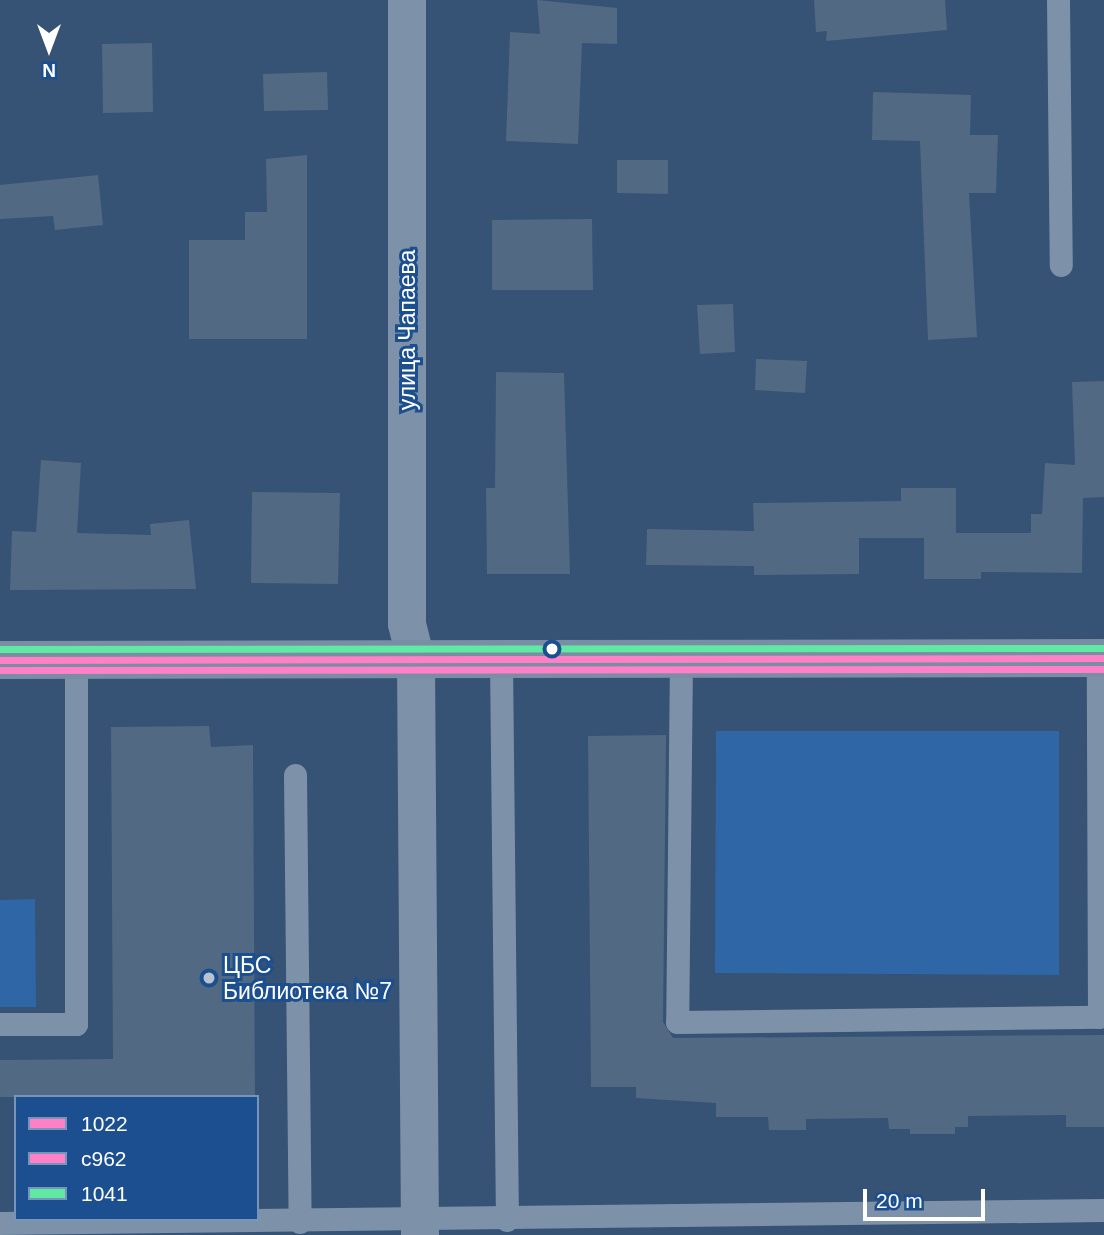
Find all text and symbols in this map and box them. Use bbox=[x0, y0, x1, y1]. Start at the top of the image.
north arrow bbox=[14, 14, 84, 84]
text: N bbox=[42, 60, 56, 81]
street label: улица Чапаева bbox=[393, 250, 421, 410]
unlabelled marker bbox=[545, 642, 559, 656]
place label: ЦБС Библиотека №7 bbox=[223, 951, 392, 1005]
marker: ЦБС Библиотека №7 bbox=[201, 970, 217, 986]
legend bbox=[14, 1095, 259, 1221]
text: 1022 bbox=[81, 1112, 128, 1135]
text: с962 bbox=[81, 1147, 127, 1170]
scale bar bbox=[866, 1176, 988, 1220]
text: 1041 bbox=[81, 1182, 128, 1205]
text: 20 m bbox=[876, 1189, 923, 1212]

